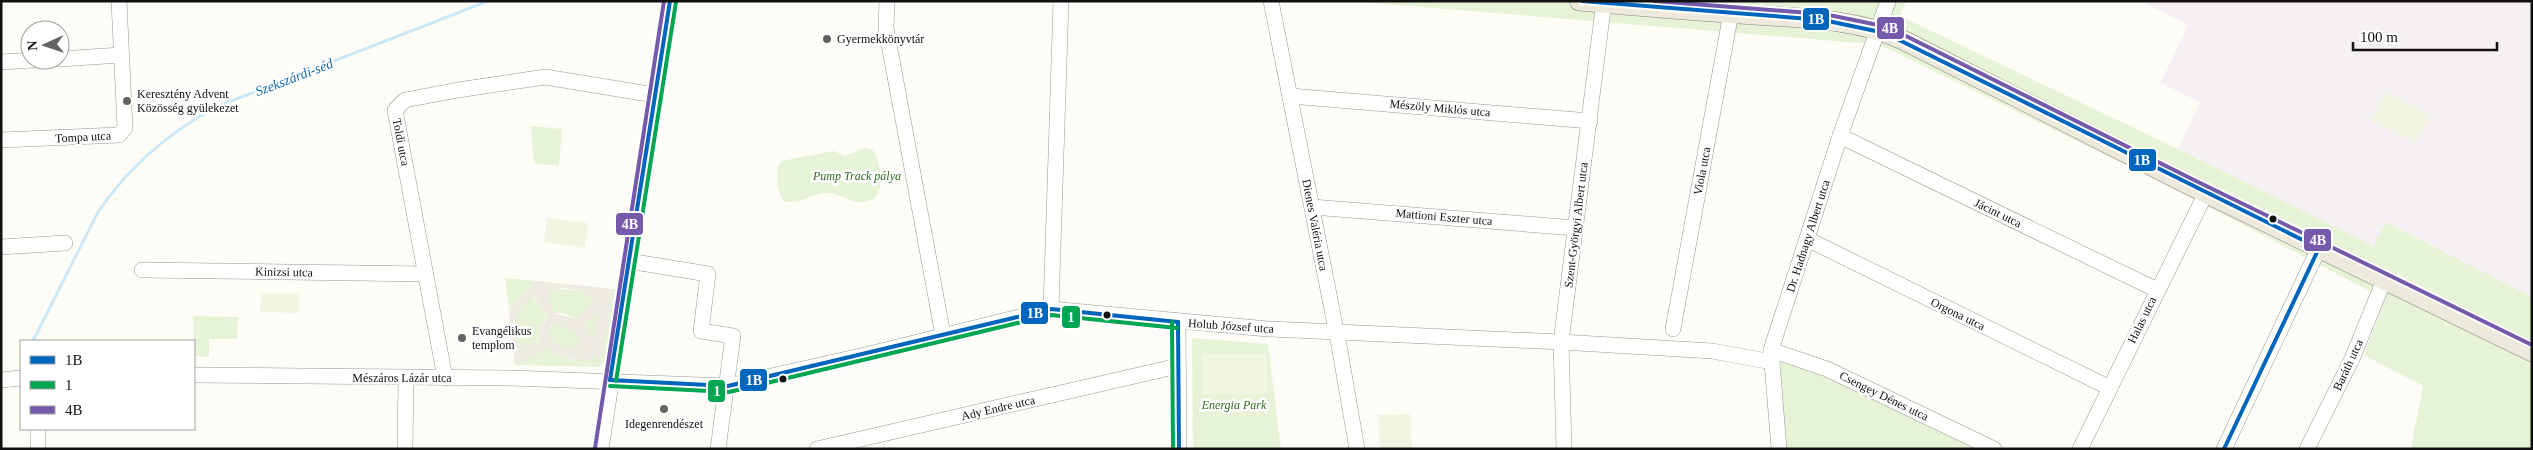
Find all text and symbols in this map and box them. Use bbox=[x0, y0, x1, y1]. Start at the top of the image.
line badge: 1B bbox=[1802, 7, 1830, 31]
text: 1B bbox=[1808, 12, 1824, 27]
line badge: 4B bbox=[1876, 16, 1905, 40]
north arrow bbox=[20, 20, 70, 70]
scale bar bbox=[2353, 20, 2497, 52]
text: 4B bbox=[1882, 21, 1898, 36]
text: 100 m bbox=[2360, 29, 2398, 45]
place label: Gyermekkönyvtár bbox=[837, 32, 924, 46]
marker: Gyermekkönyvtár bbox=[821, 33, 833, 45]
text: N bbox=[25, 40, 40, 51]
water label: Szekszárdi-séd bbox=[253, 55, 336, 99]
place label: Keresztény Advent Közösség gyülekezet bbox=[137, 87, 239, 115]
marker: Keresztény Advent Közösség gyülekezet bbox=[121, 95, 133, 107]
street label: Mészöly Miklós utca bbox=[1389, 97, 1492, 119]
street label: Toldi utca bbox=[390, 117, 413, 168]
street label: Tompa utca bbox=[55, 129, 112, 145]
street label: Viola utca bbox=[1690, 145, 1714, 196]
line badge: 1B bbox=[2128, 148, 2157, 172]
text: 1B bbox=[2134, 153, 2150, 168]
street label: Szent-Györgyi Albert utca bbox=[1561, 161, 1591, 289]
park label: Pump Track pálya bbox=[812, 169, 901, 183]
street label: Dr. Hadnagy Albert utca bbox=[1783, 177, 1833, 294]
street label: Dienes Valéria utca bbox=[1299, 178, 1331, 273]
street label: Jácint utca bbox=[1972, 196, 2025, 231]
street label: Mattioni Eszter utca bbox=[1395, 206, 1494, 228]
line badge: 4B bbox=[615, 212, 644, 236]
unlabelled marker bbox=[2268, 214, 2278, 224]
text: 4B bbox=[622, 217, 638, 232]
line badge: 4B bbox=[2303, 228, 2332, 252]
text: 4B bbox=[2310, 233, 2326, 248]
street label: Kinizsi utca bbox=[255, 264, 314, 280]
street label: Halas utca bbox=[2125, 294, 2160, 346]
street label: Orgona utca bbox=[1929, 295, 1988, 333]
line badge: 1B bbox=[1020, 301, 1049, 325]
line badge: 1 bbox=[1061, 305, 1081, 329]
text: 1B bbox=[1027, 306, 1043, 321]
text: 1 bbox=[1068, 310, 1075, 325]
unlabelled marker bbox=[1102, 310, 1112, 320]
street label: Holub József utca bbox=[1188, 316, 1275, 336]
place label: Evangélikus templom bbox=[472, 324, 532, 352]
marker: Evangélikus templom bbox=[456, 332, 468, 344]
street label: Baráth utca bbox=[2330, 337, 2366, 393]
legend bbox=[20, 340, 195, 430]
text: 1B bbox=[65, 352, 83, 368]
line badge: 1B bbox=[739, 368, 768, 392]
street label: Csengey Dénes utca bbox=[1837, 368, 1931, 424]
street label: Mészáros Lázár utca bbox=[352, 371, 452, 385]
text: 1B bbox=[746, 373, 762, 388]
unlabelled marker bbox=[778, 374, 788, 384]
text: 1 bbox=[65, 377, 73, 393]
line badge: 1 bbox=[707, 379, 726, 403]
text: 1 bbox=[714, 384, 721, 399]
street label: Ady Endre utca bbox=[960, 393, 1037, 423]
park label: Energia Park bbox=[1201, 398, 1267, 412]
text: 4B bbox=[65, 402, 83, 418]
marker: Idegenrendészet bbox=[658, 403, 670, 415]
place label: Idegenrendészet bbox=[625, 417, 704, 431]

